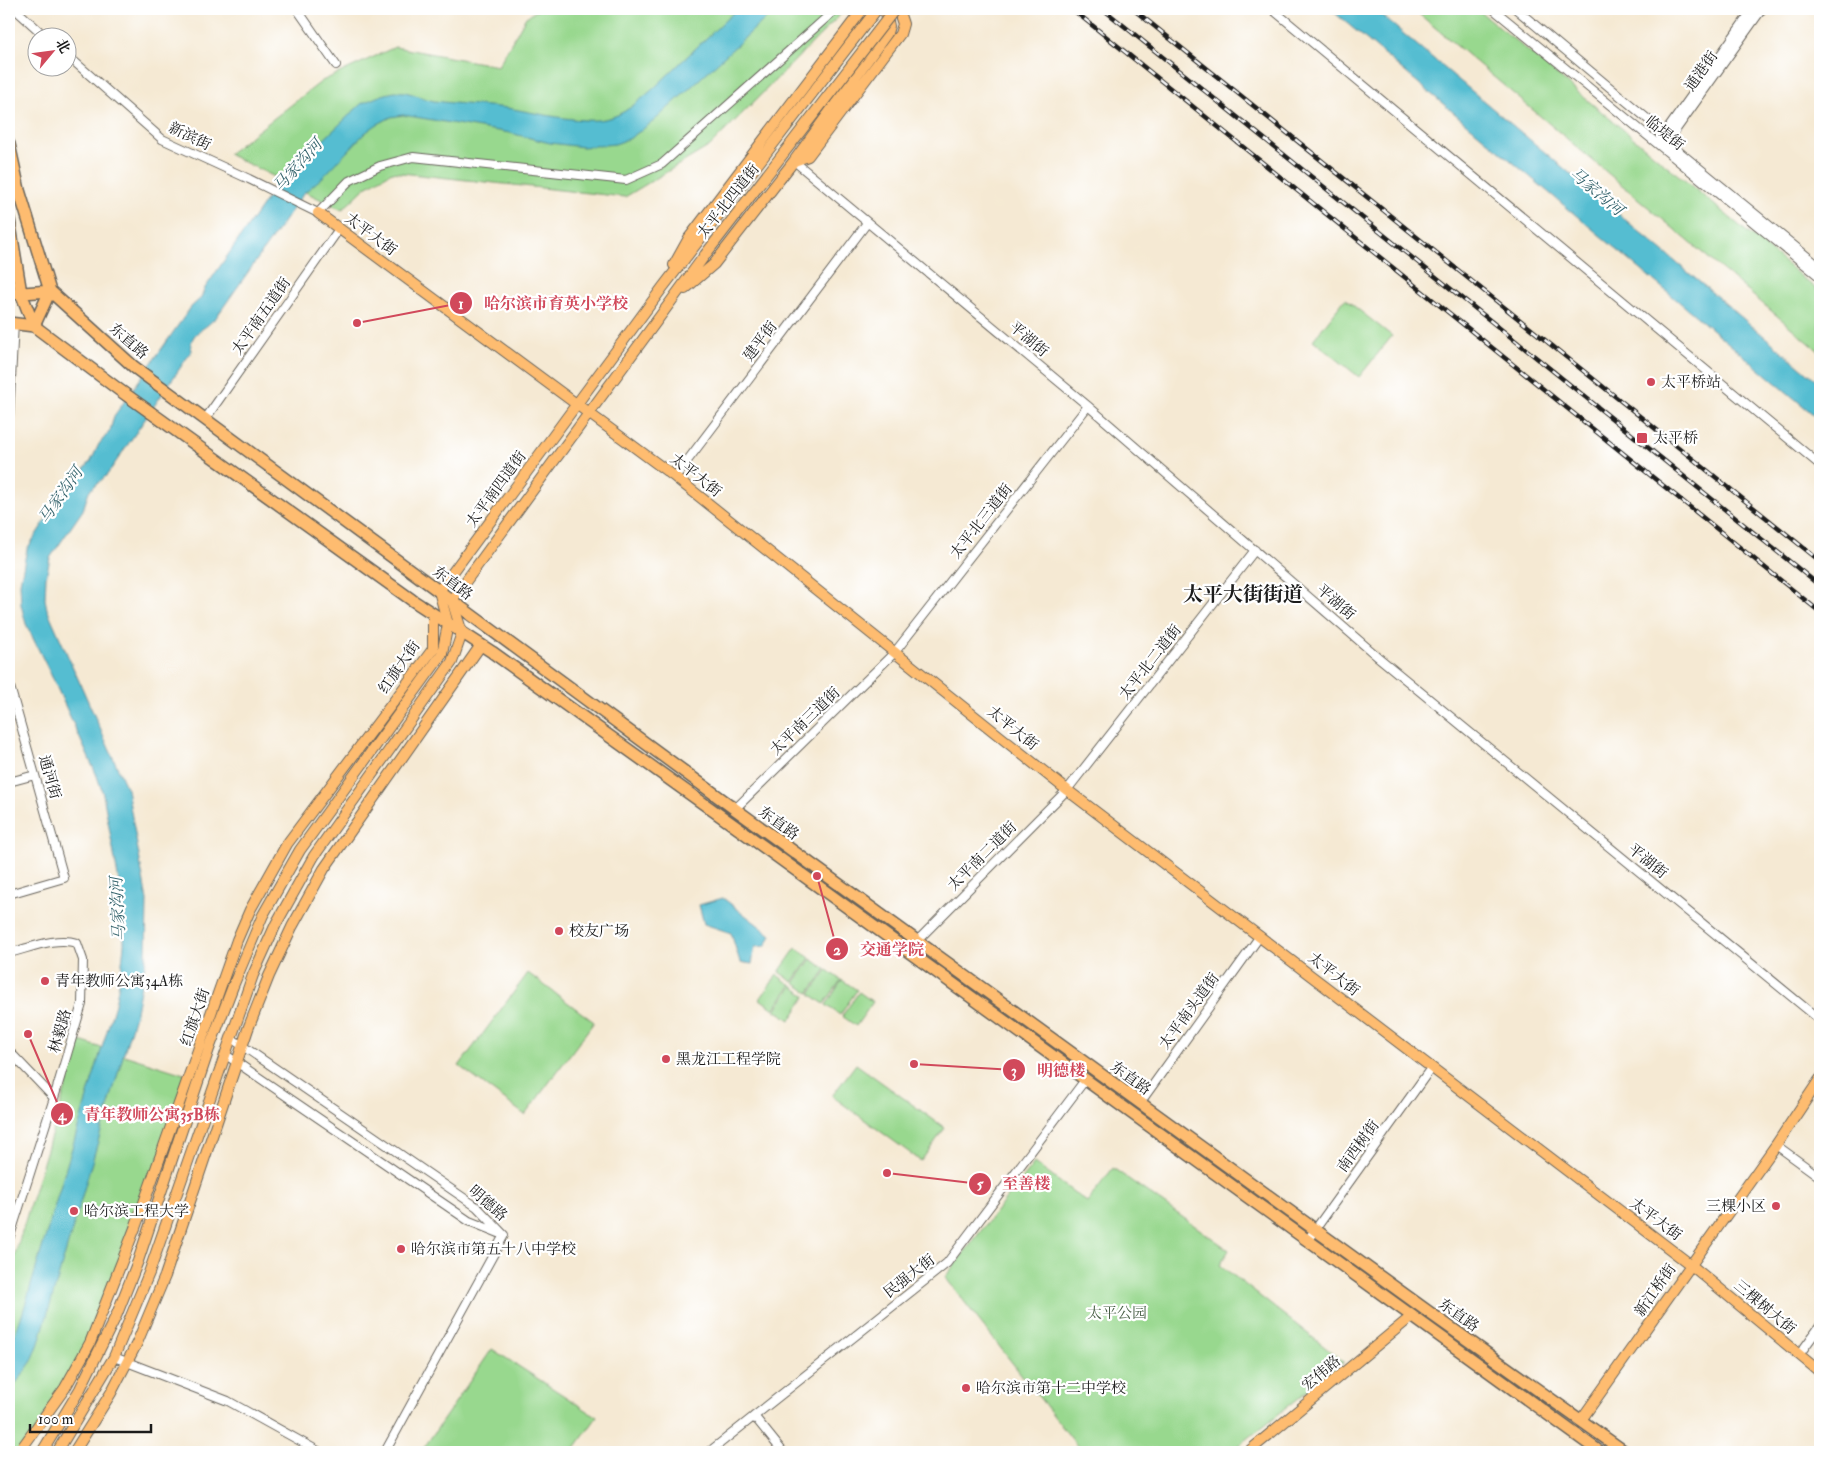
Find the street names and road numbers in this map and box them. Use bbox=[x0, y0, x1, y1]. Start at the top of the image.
street label: 通港街 bbox=[1681, 47, 1722, 95]
street label: 临堤街 bbox=[1641, 112, 1688, 155]
street label: 新滨街 bbox=[165, 118, 214, 155]
street label: 太平北四道街 bbox=[693, 160, 764, 243]
street label: 太平大街 bbox=[341, 209, 400, 260]
street label: 太平南五道街 bbox=[228, 274, 295, 359]
street label: 建平街 bbox=[739, 318, 782, 365]
street label: 平湖街 bbox=[1005, 318, 1052, 361]
street label: 东直路 bbox=[105, 319, 152, 363]
street label: 太平南四道街 bbox=[462, 447, 531, 531]
street label: 太平大街 bbox=[666, 449, 725, 501]
street label: 太平北三道街 bbox=[946, 480, 1017, 563]
street label: 东直路 bbox=[429, 562, 476, 605]
street label: 平湖街 bbox=[1312, 580, 1359, 624]
street label: 太平北二道街 bbox=[1115, 621, 1186, 704]
street label: 红旗大街 bbox=[374, 637, 424, 697]
street label: 太平南三道街 bbox=[766, 683, 844, 759]
street label: 太平大街 bbox=[983, 702, 1042, 755]
street label: 通河街 bbox=[34, 753, 65, 801]
street label: 东直路 bbox=[755, 802, 802, 844]
street label: 太平南二道街 bbox=[944, 818, 1021, 895]
street label: 平湖街 bbox=[1624, 840, 1671, 883]
street label: 太平大街 bbox=[1304, 948, 1363, 1000]
street label: 太平南头道街 bbox=[1155, 969, 1224, 1053]
street label: 红旗大街 bbox=[177, 986, 214, 1049]
street label: 林毅路 bbox=[45, 1007, 76, 1055]
street label: 东直路 bbox=[1107, 1057, 1154, 1099]
street label: 南西树街 bbox=[1333, 1116, 1384, 1176]
street label: 明德路 bbox=[464, 1181, 511, 1225]
street label: 太平大街 bbox=[1626, 1194, 1685, 1245]
street label: 民强大街 bbox=[880, 1250, 939, 1302]
street label: 新江桥街 bbox=[1630, 1260, 1680, 1320]
street label: 三棵树大街 bbox=[1730, 1276, 1800, 1339]
street label: 东直路 bbox=[1435, 1295, 1483, 1336]
street label: 宏伟路 bbox=[1298, 1352, 1345, 1395]

